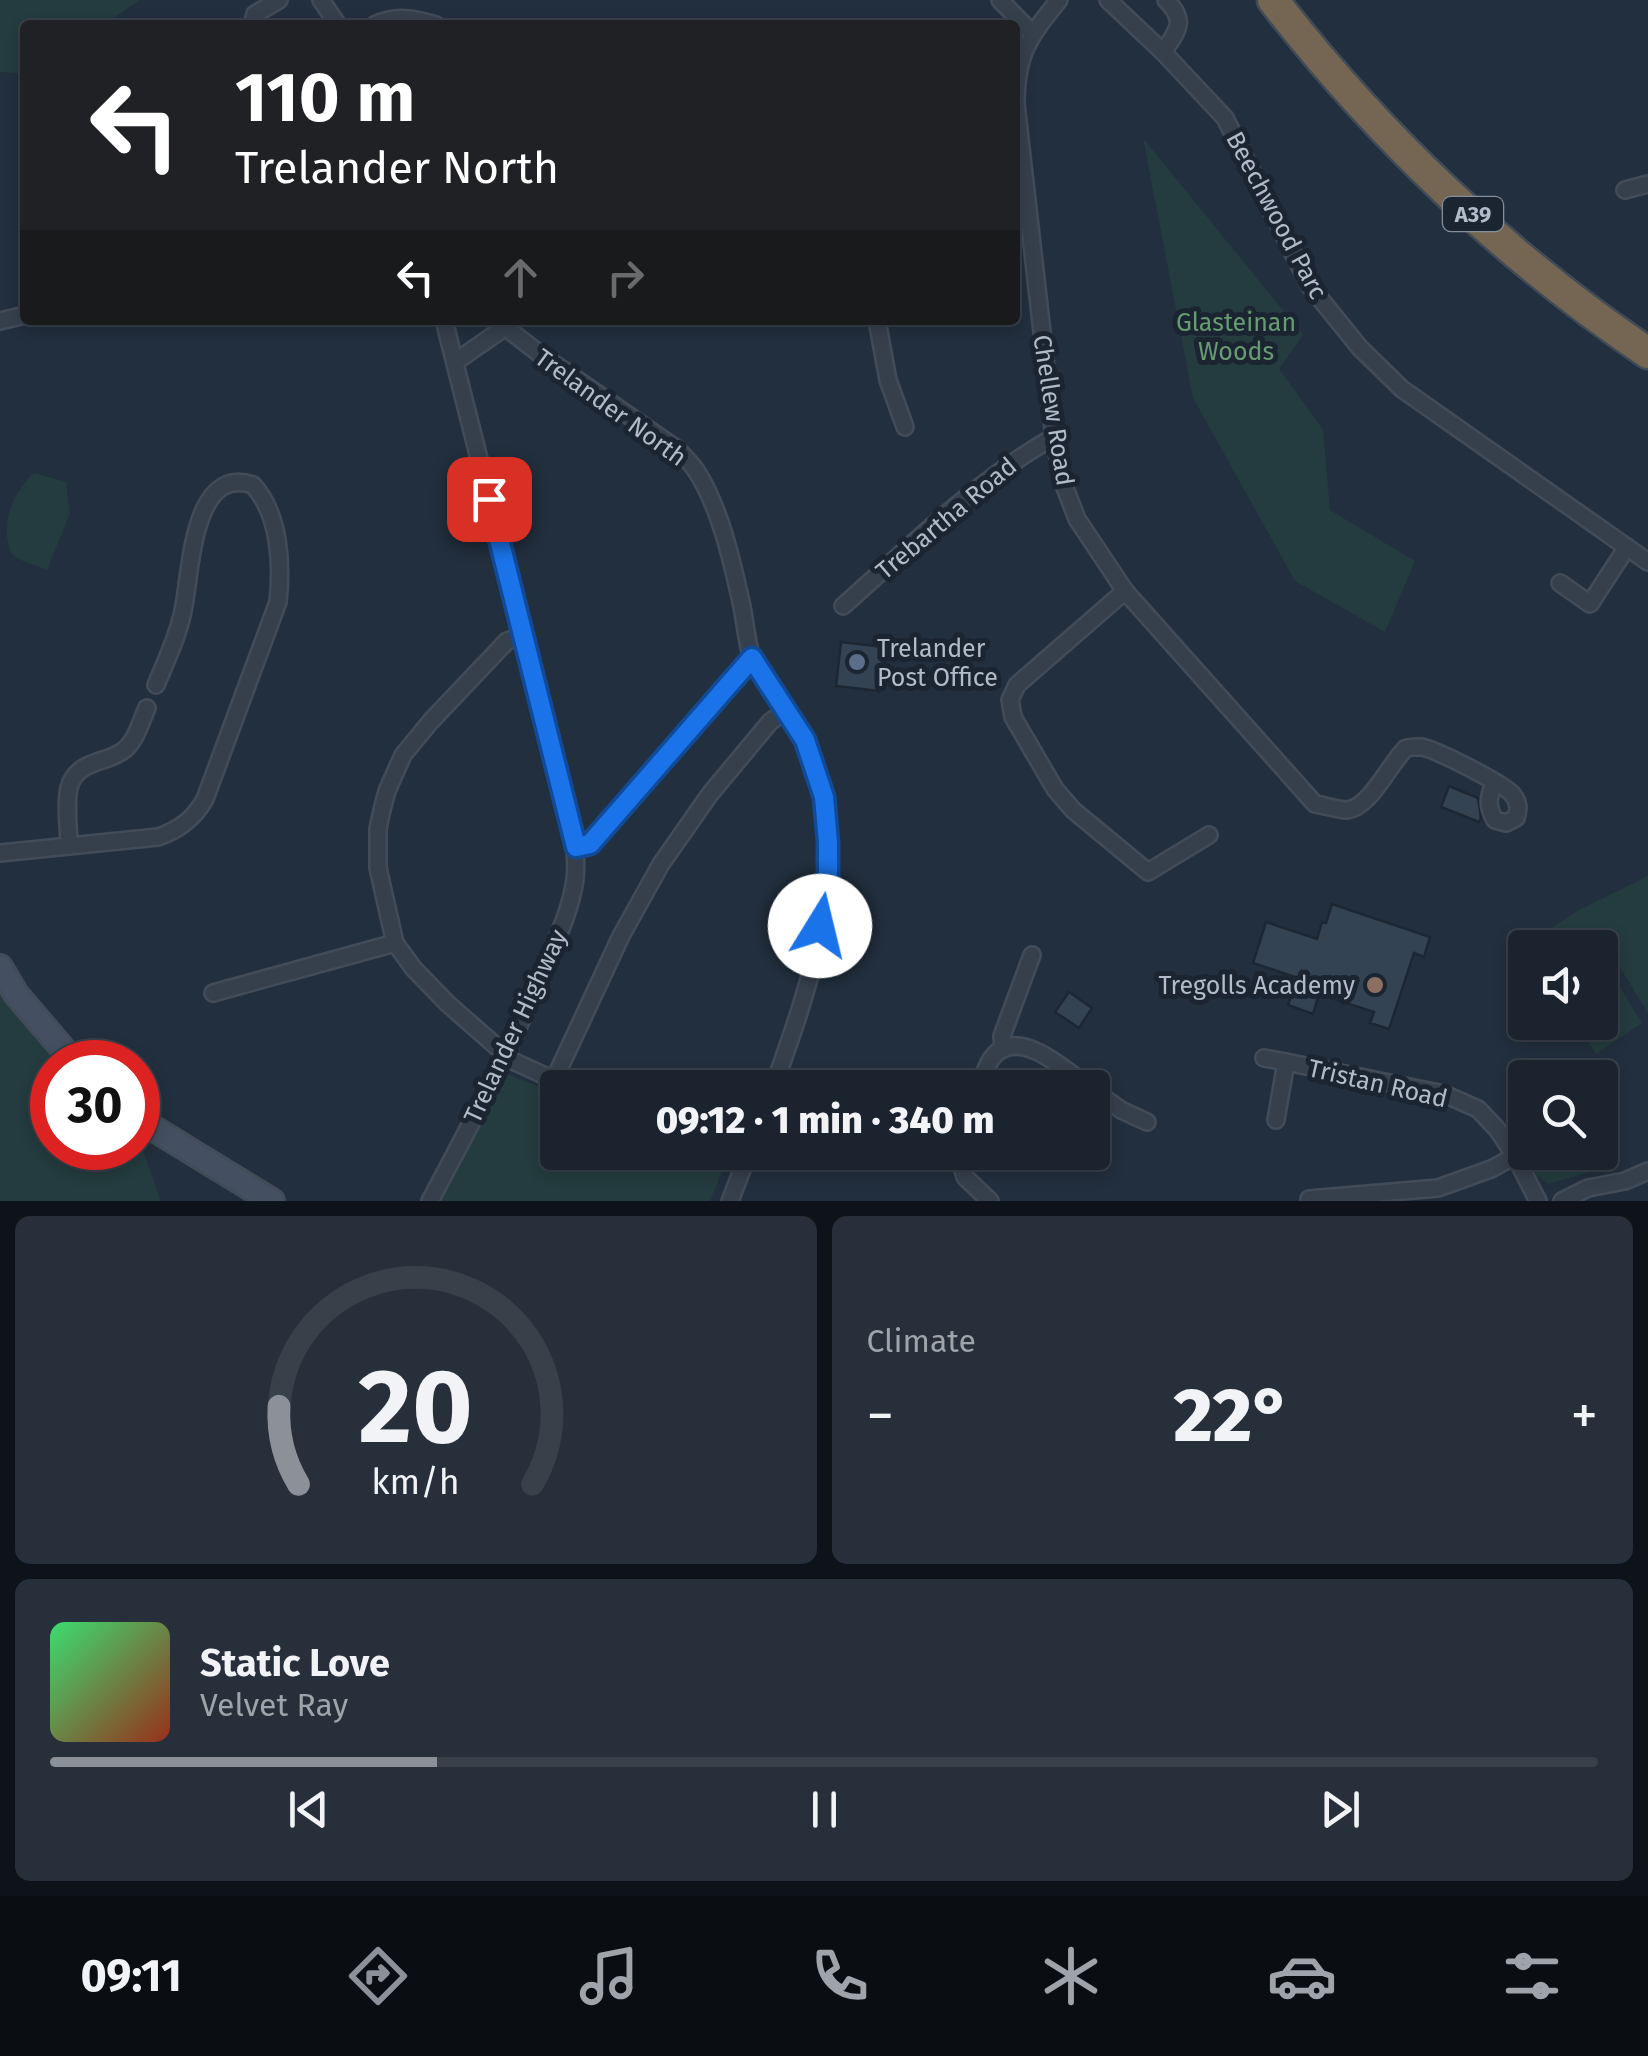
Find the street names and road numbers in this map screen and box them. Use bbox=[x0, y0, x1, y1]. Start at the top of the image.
street label: Beechwood Parc bbox=[1219, 127, 1333, 304]
road number: A39 bbox=[1443, 197, 1503, 231]
street label: Chellew Road bbox=[1026, 333, 1080, 488]
street label: Trelander North bbox=[529, 343, 692, 473]
street label: Trebartha Road bbox=[870, 451, 1023, 586]
street label: Trelander Highway bbox=[458, 924, 574, 1128]
street label: Tristan Road bbox=[1305, 1053, 1450, 1115]

